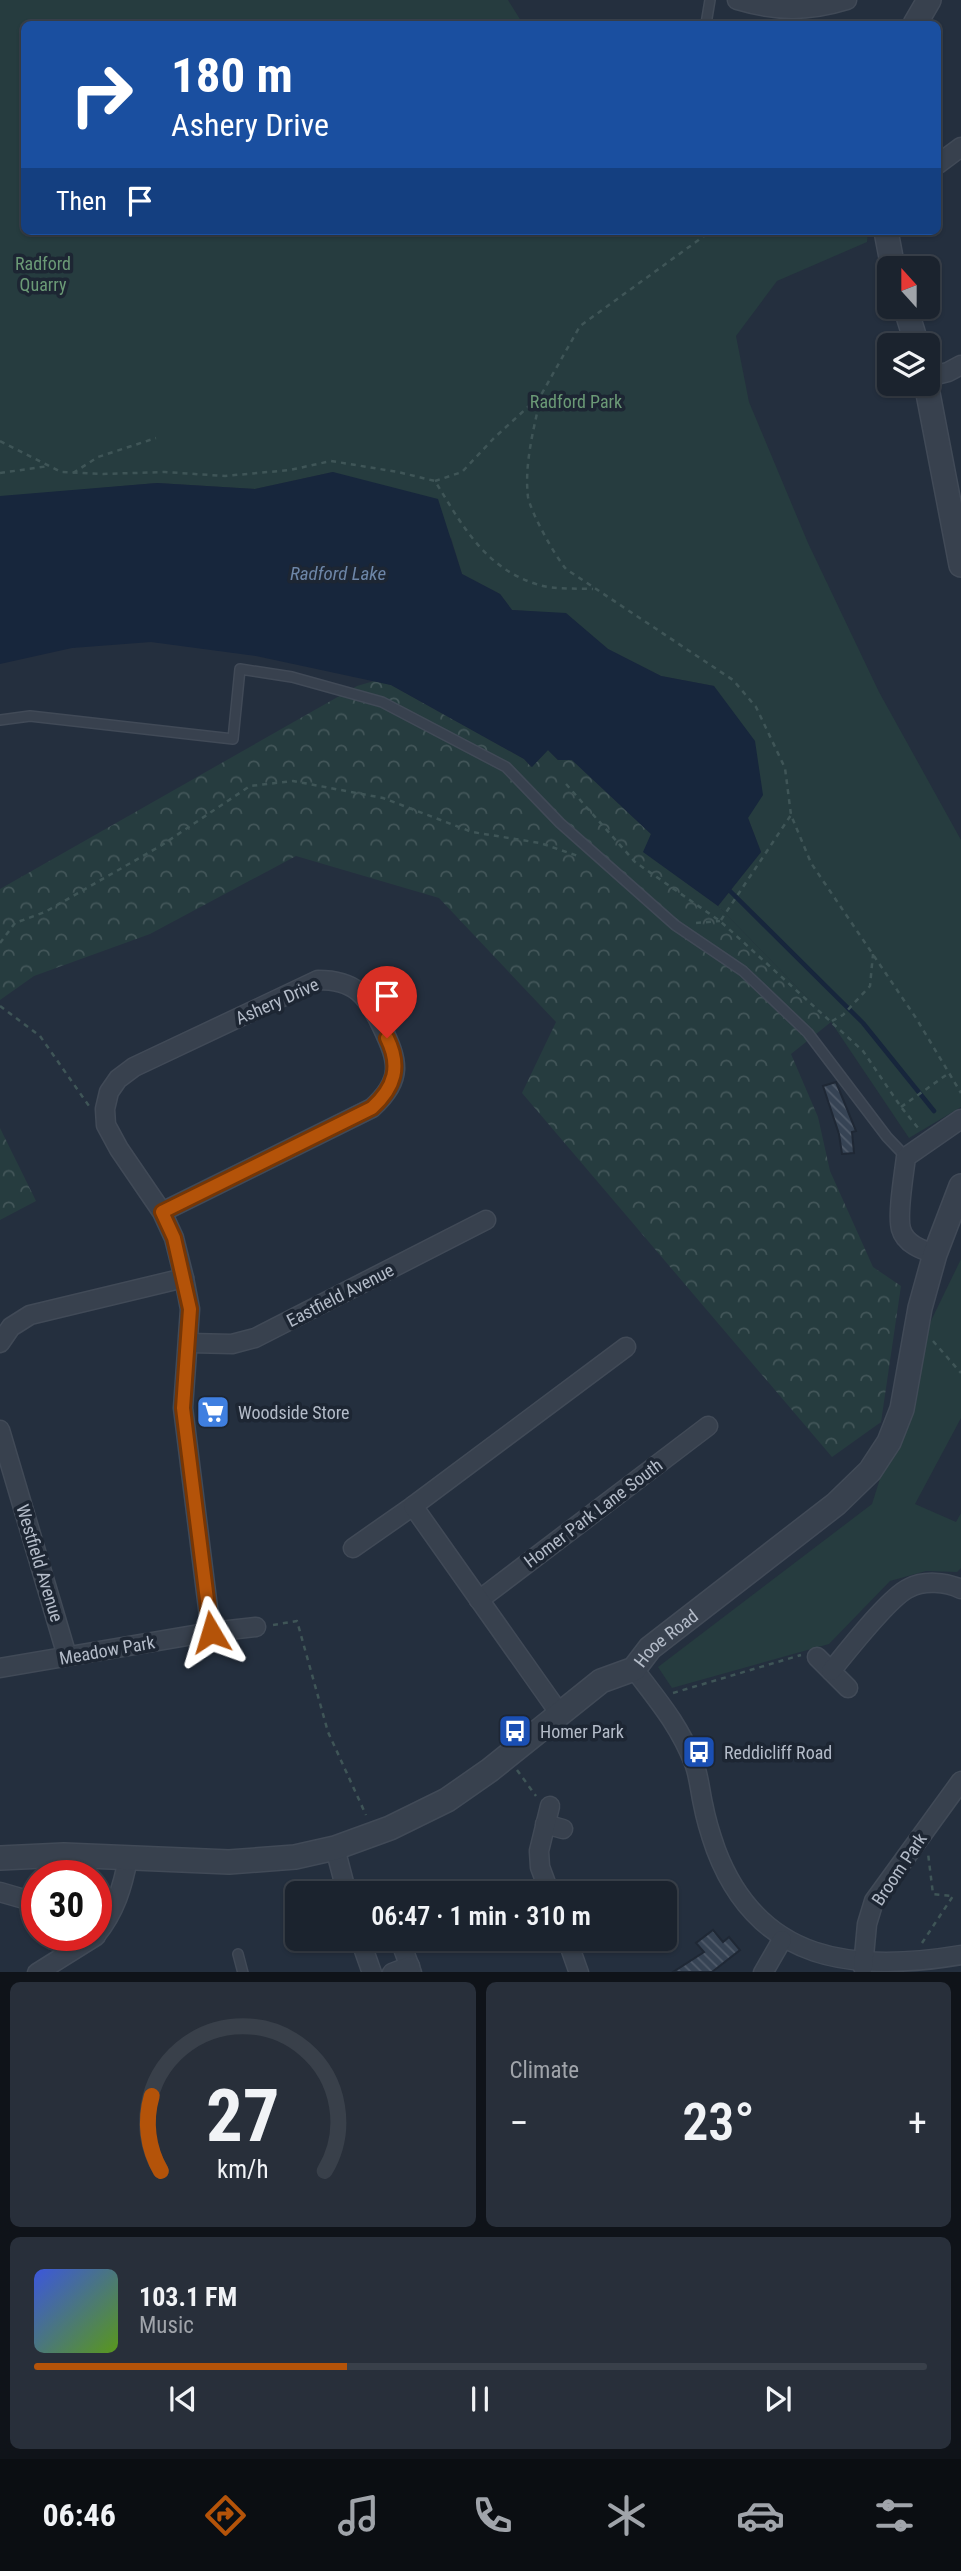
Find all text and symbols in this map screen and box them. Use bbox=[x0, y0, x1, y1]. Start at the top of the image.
text: 180 m bbox=[171, 47, 293, 104]
icon: right bbox=[56, 49, 147, 140]
text: Ashery Drive bbox=[171, 106, 329, 144]
icon: arrive bbox=[121, 182, 159, 220]
text: Then bbox=[56, 186, 107, 216]
park label: Radford Quarry bbox=[15, 253, 71, 295]
north arrow bbox=[877, 256, 940, 318]
map controls bbox=[877, 256, 940, 396]
button: layers bbox=[877, 333, 940, 396]
park label: Radford Park bbox=[530, 391, 622, 412]
water label: Radford Lake bbox=[290, 562, 386, 585]
pin bbox=[357, 966, 417, 1038]
street label: Ashery Drive bbox=[232, 973, 322, 1029]
icon: arrive bbox=[368, 977, 406, 1015]
street label: Eastfield Avenue bbox=[283, 1259, 397, 1331]
supermarket icon: Woodside Store bbox=[194, 1393, 232, 1431]
place label: Woodside Store bbox=[238, 1402, 350, 1423]
street label: Homer Park Lane South bbox=[520, 1454, 666, 1572]
street label: Westfield Avenue bbox=[12, 1502, 68, 1624]
position arrow bbox=[174, 1595, 248, 1669]
street label: Hooe Road bbox=[629, 1605, 702, 1671]
street label: Meadow Park bbox=[58, 1631, 156, 1669]
bus stop icon: Homer Park bbox=[496, 1712, 534, 1750]
place label: Homer Park bbox=[540, 1721, 624, 1742]
bus stop icon: Reddicliff Road bbox=[680, 1733, 718, 1771]
place label: Reddicliff Road bbox=[724, 1742, 832, 1763]
street label: Broom Park bbox=[867, 1829, 931, 1909]
speed limit sign: 30 bbox=[21, 1860, 112, 1951]
text: 06:47 · 1 min · 310 m bbox=[371, 1901, 591, 1931]
text: Climate bbox=[510, 2057, 579, 2084]
text: 27 bbox=[206, 2073, 280, 2159]
text: 23° bbox=[682, 2092, 754, 2153]
text: − bbox=[510, 2101, 529, 2145]
text: + bbox=[908, 2101, 927, 2145]
text: km/h bbox=[217, 2154, 268, 2183]
text: 103.1 FM bbox=[139, 2282, 237, 2312]
text: Music bbox=[139, 2312, 194, 2339]
icon: previous bbox=[164, 2380, 202, 2418]
icon: pause bbox=[461, 2380, 499, 2418]
icon: next bbox=[759, 2380, 797, 2418]
icon: directions bbox=[201, 2491, 250, 2540]
icon: music bbox=[334, 2491, 383, 2540]
icon: phone bbox=[468, 2491, 517, 2540]
icon: climate bbox=[602, 2491, 651, 2540]
icon: car bbox=[736, 2491, 785, 2540]
icon: filters bbox=[870, 2491, 919, 2540]
text: 06:46 bbox=[42, 2496, 116, 2534]

